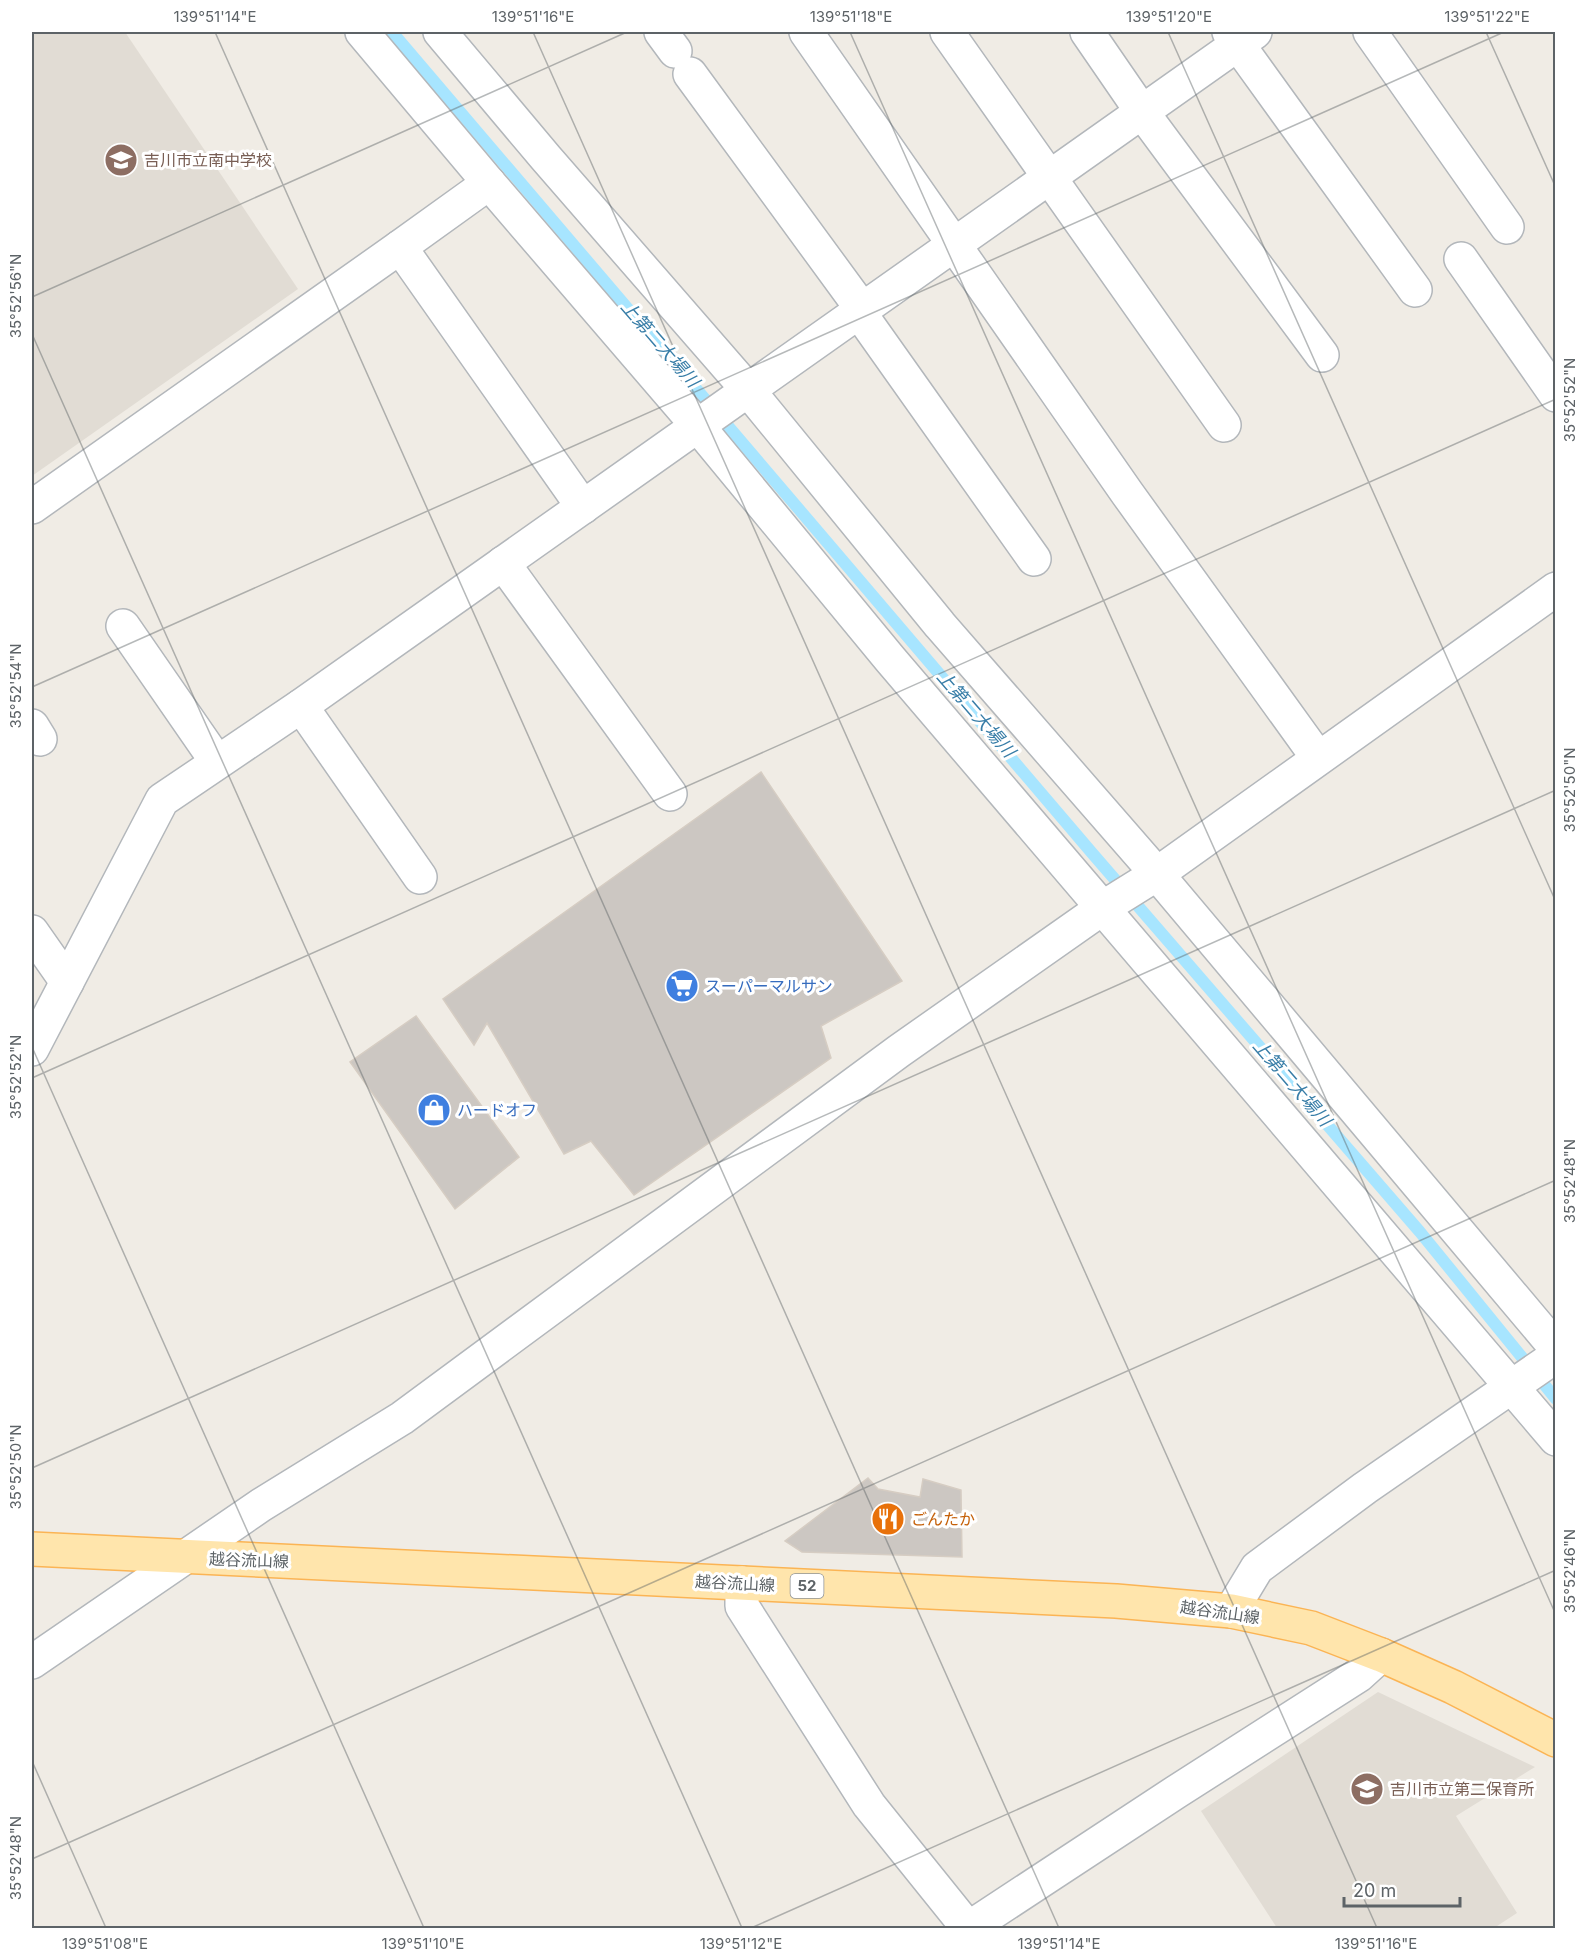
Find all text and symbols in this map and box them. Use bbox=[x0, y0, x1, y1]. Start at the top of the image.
text: 139°51'14"E bbox=[173, 7, 257, 26]
text: 139°51'16"E bbox=[492, 7, 574, 26]
text: 139°51'18"E bbox=[810, 7, 892, 26]
text: 139°51'20"E bbox=[1126, 7, 1212, 26]
text: 139°51'22"E bbox=[1444, 7, 1530, 26]
school or university icon: 吉川市立南中学校 bbox=[103, 142, 139, 178]
place label: 吉川市立南中学校 bbox=[144, 150, 272, 170]
text: 35°52'56"N bbox=[6, 254, 25, 338]
water label: 上第二大場川 bbox=[617, 296, 705, 393]
text: 35°52'52"N bbox=[1560, 358, 1579, 442]
text: 35°52'54"N bbox=[6, 643, 25, 729]
water label: 上第二大場川 bbox=[933, 666, 1021, 763]
text: 35°52'50"N bbox=[1560, 748, 1579, 832]
supermarket icon: スーパーマルサン bbox=[664, 968, 700, 1004]
place label: スーパーマルサン bbox=[705, 976, 833, 996]
text: 35°52'52"N bbox=[6, 1035, 25, 1119]
water label: 上第二大場川 bbox=[1249, 1035, 1337, 1132]
shop icon: ハードオフ bbox=[416, 1092, 452, 1128]
place label: ハードオフ bbox=[457, 1100, 537, 1120]
text: 35°52'48"N bbox=[1560, 1139, 1579, 1223]
text: 35°52'50"N bbox=[6, 1425, 25, 1509]
restaurant icon: ごんたか bbox=[870, 1501, 906, 1537]
place label: ごんたか bbox=[911, 1509, 975, 1529]
text: 35°52'46"N bbox=[1560, 1529, 1579, 1613]
street label: 越谷流山線 bbox=[209, 1549, 289, 1571]
street label: 越谷流山線 bbox=[695, 1571, 775, 1595]
road number: 52 bbox=[790, 1574, 824, 1598]
street label: 越谷流山線 bbox=[1179, 1597, 1261, 1627]
school or university icon: 吉川市立第二保育所 bbox=[1349, 1771, 1385, 1807]
place label: 吉川市立第二保育所 bbox=[1390, 1779, 1534, 1799]
text: 35°52'48"N bbox=[6, 1816, 25, 1900]
scale bar bbox=[1344, 1870, 1460, 1908]
text: 20 m bbox=[1353, 1880, 1396, 1901]
text: 139°51'08"E bbox=[62, 1934, 148, 1953]
text: 139°51'10"E bbox=[382, 1934, 464, 1953]
text: 139°51'12"E bbox=[700, 1934, 782, 1953]
text: 139°51'14"E bbox=[1017, 1934, 1101, 1953]
text: 139°51'16"E bbox=[1335, 1934, 1417, 1953]

